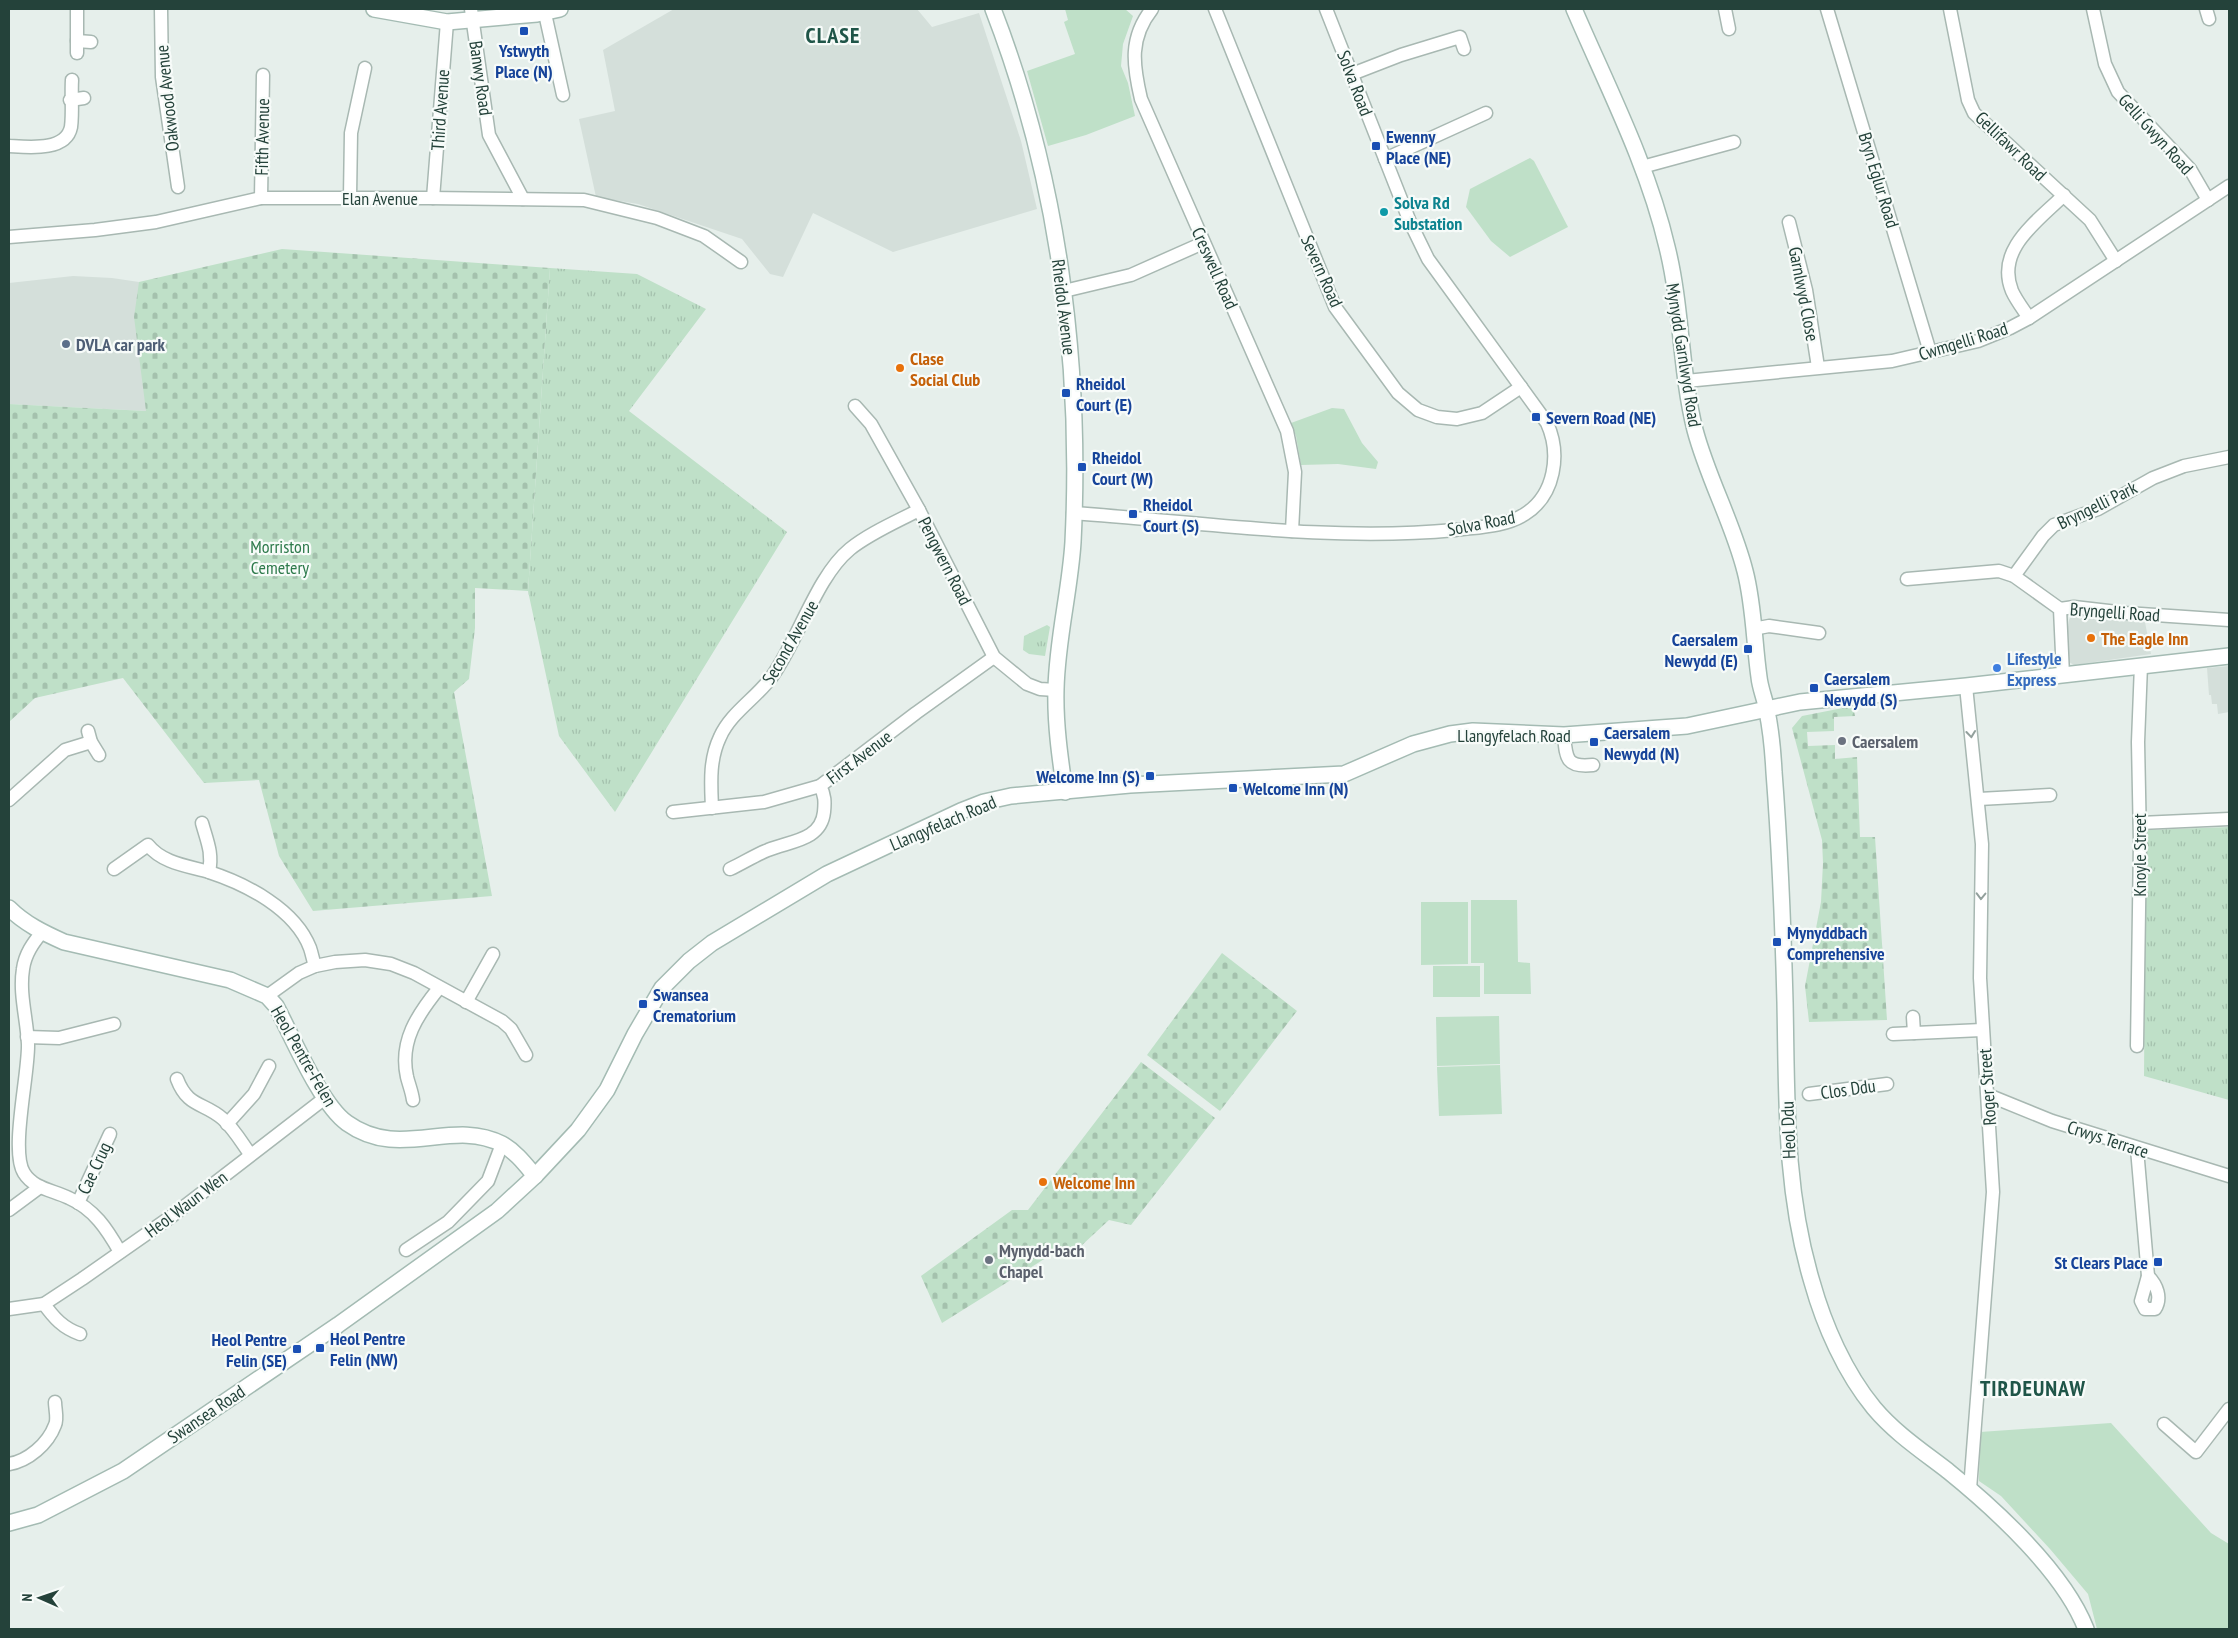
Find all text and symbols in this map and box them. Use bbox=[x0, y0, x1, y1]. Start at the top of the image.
district label: CLASE bbox=[806, 21, 860, 49]
marker: Ystwyth Place (N) bbox=[518, 25, 530, 37]
street label: Banwy Road bbox=[464, 39, 498, 117]
place label: Ystwyth Place (N) bbox=[495, 39, 553, 83]
street label: Oakwood Avenue bbox=[150, 44, 184, 152]
street label: Solva Road bbox=[1332, 47, 1378, 119]
street label: Third Avenue bbox=[426, 69, 454, 151]
street label: Gelli Gwyn Road bbox=[2114, 89, 2198, 179]
street label: Fifth Avenue bbox=[250, 98, 274, 176]
street label: Gellifawr Road bbox=[1970, 106, 2052, 186]
place label: Ewenny Place (NE) bbox=[1386, 125, 1451, 169]
street label: Bryn Eglur Road bbox=[1854, 129, 1904, 231]
marker: Ewenny Place (NE) bbox=[1370, 140, 1382, 152]
street label: Elan Avenue bbox=[342, 187, 418, 210]
place label: Solva Rd Substation bbox=[1394, 191, 1462, 235]
marker: Solva Rd Substation bbox=[1378, 206, 1390, 218]
street label: Creswell Road bbox=[1187, 223, 1243, 313]
street label: Severn Road bbox=[1296, 231, 1348, 311]
street label: Garnlwyd Close bbox=[1784, 245, 1824, 343]
street label: Rheidol Avenue bbox=[1047, 258, 1081, 356]
street label: Mynydd Garnlwyd Road bbox=[1661, 281, 1707, 429]
street label: Cwmgelli Road bbox=[1916, 317, 2010, 365]
place label: DVLA car park bbox=[76, 333, 166, 356]
marker: DVLA car park bbox=[60, 338, 72, 350]
place label: Clase Social Club bbox=[910, 347, 980, 391]
marker: Clase Social Club bbox=[894, 362, 906, 374]
place label: Rheidol Court (E) bbox=[1076, 372, 1132, 416]
marker: Rheidol Court (E) bbox=[1060, 387, 1072, 399]
place label: Severn Road (NE) bbox=[1546, 406, 1656, 429]
marker: Severn Road (NE) bbox=[1530, 411, 1542, 423]
place label: Rheidol Court (W) bbox=[1092, 446, 1153, 490]
marker: Rheidol Court (W) bbox=[1076, 461, 1088, 473]
street label: Bryngelli Park bbox=[2053, 476, 2141, 534]
place label: Rheidol Court (S) bbox=[1143, 493, 1199, 537]
street label: Solva Road bbox=[1445, 505, 1517, 541]
marker: Rheidol Court (S) bbox=[1127, 508, 1139, 520]
street label: Pengwern Road bbox=[913, 513, 977, 609]
park label: Morriston Cemetery bbox=[250, 535, 310, 579]
street label: Second Avenue bbox=[757, 596, 823, 688]
street label: Bryngelli Road bbox=[2069, 597, 2161, 627]
place label: The Eagle Inn bbox=[2101, 627, 2188, 650]
place label: Caersalem Newydd (E) bbox=[1665, 628, 1738, 672]
marker: The Eagle Inn bbox=[2085, 632, 2097, 644]
marker: Caersalem Newydd (E) bbox=[1742, 643, 1754, 655]
place label: Lifestyle Express bbox=[2007, 647, 2062, 691]
marker: Lifestyle Express bbox=[1991, 662, 2003, 674]
place label: Caersalem Newydd (S) bbox=[1824, 667, 1898, 711]
marker: Caersalem Newydd (S) bbox=[1808, 682, 1820, 694]
place label: Caersalem Newydd (N) bbox=[1604, 721, 1679, 765]
street label: Llangyfelach Road bbox=[1457, 724, 1571, 747]
street label: First Avenue bbox=[822, 725, 896, 789]
place label: Caersalem bbox=[1852, 730, 1918, 753]
one-way arrow bbox=[1965, 731, 1976, 739]
marker: Caersalem bbox=[1836, 735, 1848, 747]
marker: Caersalem Newydd (N) bbox=[1588, 736, 1600, 748]
place label: Welcome Inn (S) bbox=[1035, 765, 1140, 788]
marker: Welcome Inn (S) bbox=[1144, 770, 1156, 782]
place label: Welcome Inn (N) bbox=[1242, 777, 1348, 800]
marker: Welcome Inn (N) bbox=[1227, 782, 1239, 794]
street label: Llangyfelach Road bbox=[886, 790, 1000, 856]
street label: Knoyle Street bbox=[2128, 813, 2151, 897]
one-way arrow bbox=[1976, 892, 1987, 900]
place label: Mynyddbach Comprehensive bbox=[1787, 921, 1885, 965]
marker: Mynyddbach Comprehensive bbox=[1771, 936, 1783, 948]
place label: Swansea Crematorium bbox=[653, 983, 736, 1027]
marker: Swansea Crematorium bbox=[637, 998, 649, 1010]
street label: Heol Pentre-Felen bbox=[266, 1001, 342, 1111]
street label: Roger Street bbox=[1973, 1048, 2001, 1126]
street label: Clos Ddu bbox=[1819, 1074, 1877, 1104]
street label: Heol Ddu bbox=[1775, 1101, 1801, 1159]
street label: Crwys Terrace bbox=[2064, 1115, 2152, 1163]
street label: Cae Crug bbox=[72, 1138, 116, 1198]
street label: Heol Waun Wen bbox=[140, 1166, 232, 1242]
place label: Welcome Inn bbox=[1052, 1171, 1135, 1194]
marker: Welcome Inn bbox=[1037, 1176, 1049, 1188]
place label: Mynydd-bach Chapel bbox=[999, 1239, 1085, 1283]
place label: St Clears Place bbox=[2054, 1251, 2148, 1274]
marker: Mynydd-bach Chapel bbox=[983, 1254, 995, 1266]
marker: St Clears Place bbox=[2152, 1256, 2164, 1268]
place label: Heol Pentre Felin (NW) bbox=[330, 1327, 406, 1371]
place label: Heol Pentre Felin (SE) bbox=[212, 1328, 287, 1372]
marker: Heol Pentre Felin (NW) bbox=[314, 1342, 326, 1354]
marker: Heol Pentre Felin (SE) bbox=[291, 1343, 303, 1355]
district label: TIRDEUNAW bbox=[1980, 1374, 2086, 1402]
street label: Swansea Road bbox=[163, 1380, 249, 1448]
north arrow bbox=[15, 1573, 65, 1623]
text: N bbox=[18, 1593, 36, 1602]

